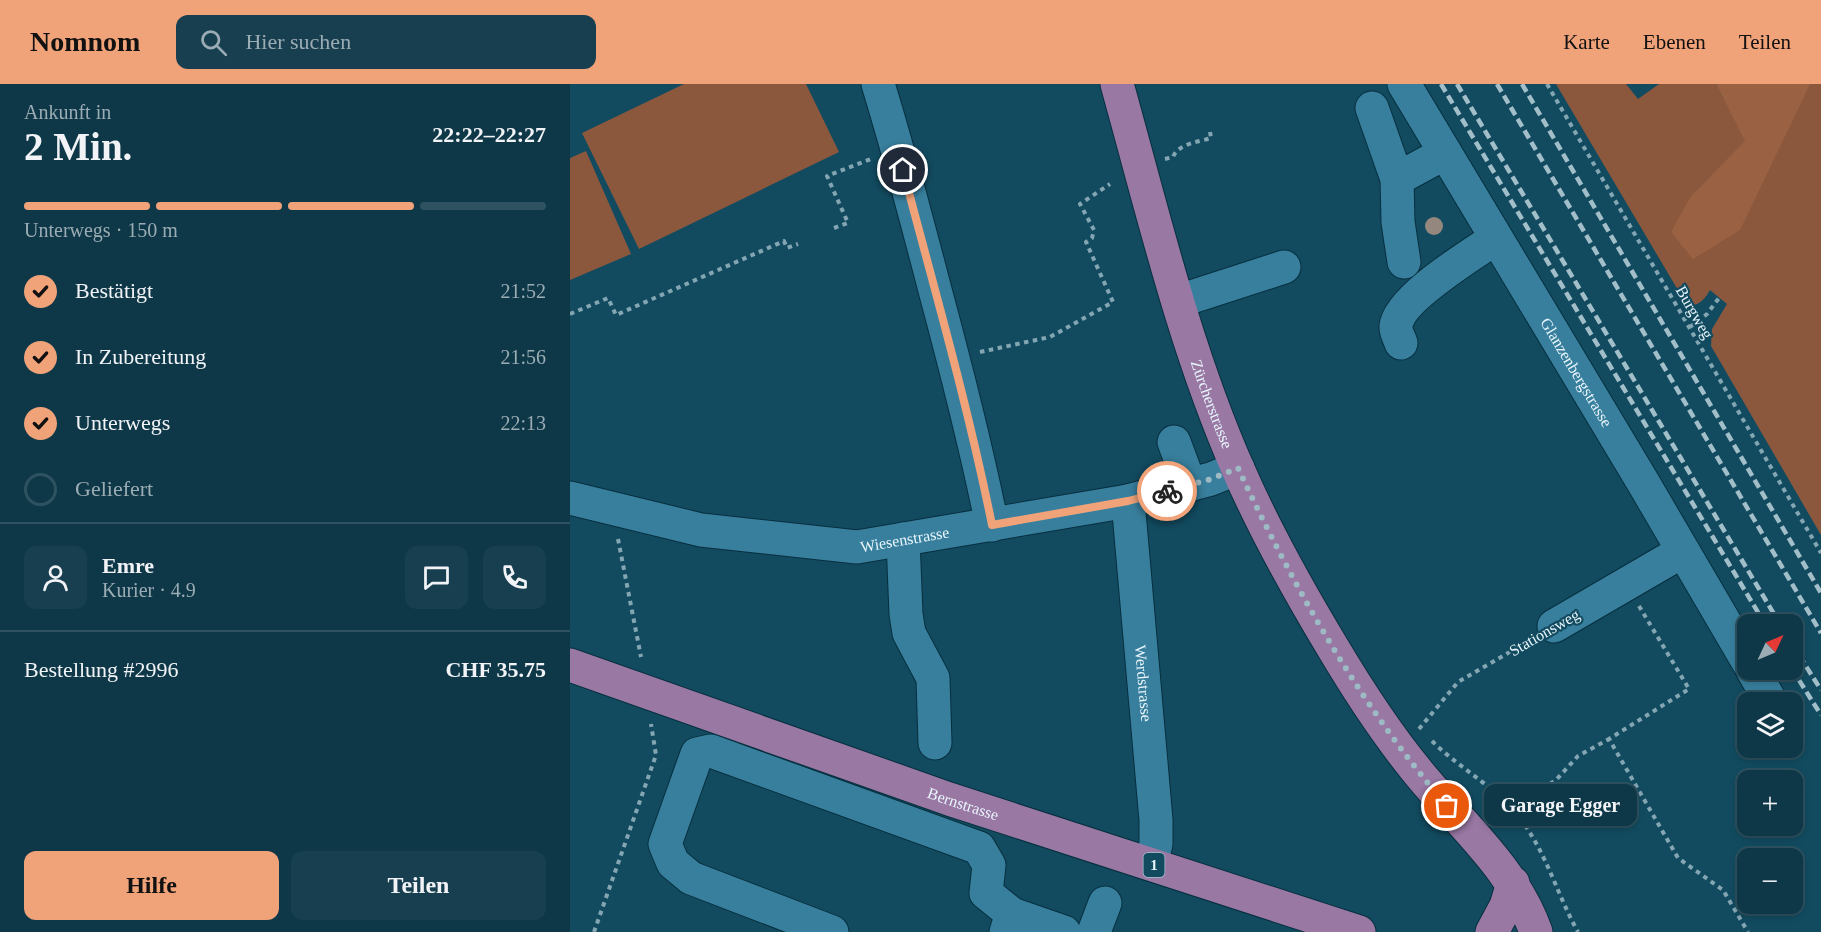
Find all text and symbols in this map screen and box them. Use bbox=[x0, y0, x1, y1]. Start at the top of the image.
search box bbox=[176, 15, 596, 69]
text: Nomnom bbox=[30, 26, 140, 57]
icon: search bbox=[197, 26, 230, 59]
text: Hier suchen bbox=[245, 29, 351, 54]
text: Karte bbox=[1563, 30, 1610, 54]
text: Ebenen bbox=[1643, 30, 1706, 54]
text: Teilen bbox=[1739, 30, 1791, 54]
text: Ankunft in bbox=[24, 101, 111, 123]
text: 22:22–22:27 bbox=[432, 122, 546, 147]
text: 2 Min. bbox=[24, 125, 132, 168]
pin bbox=[877, 144, 928, 195]
icon: home bbox=[886, 153, 919, 186]
text: Unterwegs · 150 m bbox=[24, 219, 178, 241]
icon: check bbox=[24, 275, 57, 308]
text: Bestätigt bbox=[75, 278, 153, 303]
text: 21:52 bbox=[500, 280, 546, 302]
street label: Burgweg bbox=[1672, 283, 1717, 342]
street label: Glanzenbergstrasse bbox=[1537, 315, 1616, 430]
icon: check bbox=[24, 341, 57, 374]
text: In Zubereitung bbox=[75, 344, 206, 369]
text: 21:56 bbox=[500, 346, 546, 368]
street label: Zürcherstrasse bbox=[1188, 358, 1236, 451]
icon: check bbox=[24, 407, 57, 440]
text: Unterwegs bbox=[75, 410, 170, 435]
text: 22:13 bbox=[500, 412, 546, 434]
courier bbox=[1137, 461, 1197, 521]
icon: bike bbox=[1151, 475, 1184, 508]
text: Geliefert bbox=[75, 476, 153, 501]
street label: Wiesenstrasse bbox=[859, 524, 950, 555]
button: person bbox=[24, 546, 87, 609]
button: chat bbox=[405, 546, 468, 609]
button: phone bbox=[483, 546, 546, 609]
text: Emre bbox=[102, 553, 154, 578]
text: Kurier · 4.9 bbox=[102, 579, 196, 601]
street label: Stationsweg bbox=[1506, 606, 1583, 660]
north arrow bbox=[1737, 614, 1803, 680]
map controls bbox=[1737, 614, 1803, 914]
street label: Werdstrasse bbox=[1132, 644, 1155, 722]
text: Bestellung #2996 bbox=[24, 657, 179, 682]
text: CHF 35.75 bbox=[445, 657, 546, 682]
button: layers bbox=[1737, 692, 1803, 758]
button: + bbox=[1737, 770, 1803, 836]
pin bbox=[1421, 780, 1472, 831]
street label: Bernstrasse bbox=[925, 784, 1001, 824]
callout: Garage Egger bbox=[1483, 785, 1636, 827]
icon: bag bbox=[1430, 789, 1463, 822]
text: Garage Egger bbox=[1501, 794, 1620, 816]
button: − bbox=[1737, 848, 1803, 914]
button: Hilfe bbox=[24, 851, 279, 920]
button: Teilen bbox=[291, 851, 546, 920]
road number: 1 bbox=[1144, 853, 1164, 877]

